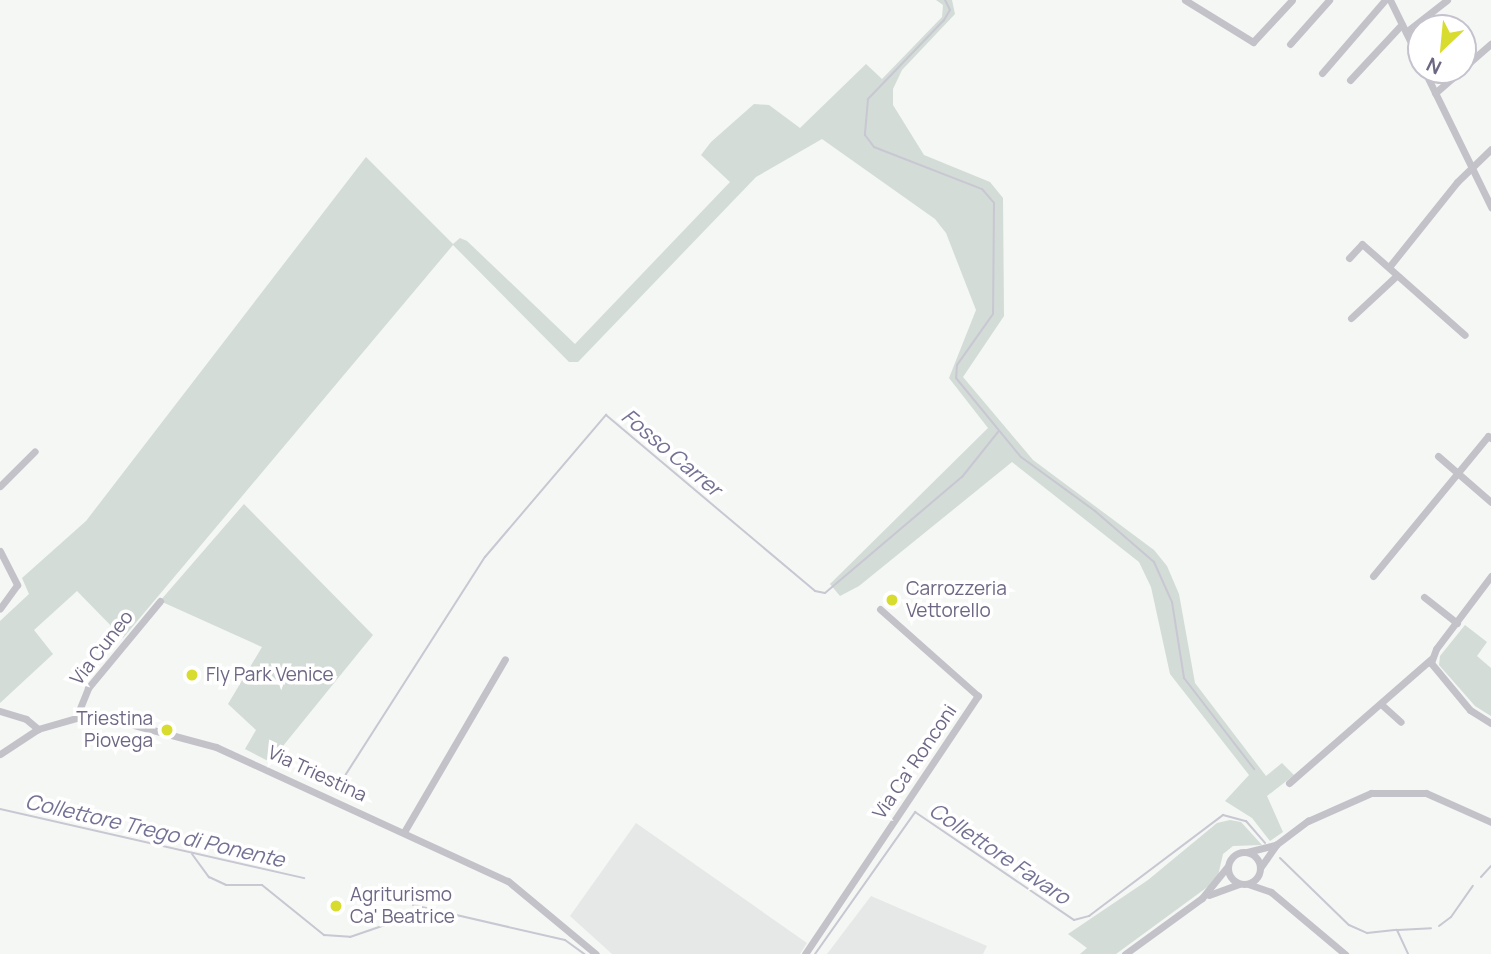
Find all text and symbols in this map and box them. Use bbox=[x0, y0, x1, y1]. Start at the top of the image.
north arrow bbox=[1407, 14, 1477, 84]
text: N bbox=[1422, 51, 1446, 81]
water label: Fosso Carrer bbox=[617, 403, 727, 501]
place label: Carrozzeria Vettorello bbox=[906, 578, 1007, 622]
marker: Carrozzeria Vettorello bbox=[884, 592, 900, 608]
street label: Via Cuneo bbox=[66, 606, 138, 690]
place label: Fly Park Venice bbox=[206, 664, 334, 686]
marker: Fly Park Venice bbox=[184, 667, 200, 683]
street label: Via Ca' Ronconi bbox=[868, 700, 962, 824]
place label: Triestina Piovega bbox=[76, 708, 153, 752]
marker: Triestina Piovega bbox=[159, 722, 175, 738]
street label: Via Triestina bbox=[264, 741, 370, 807]
water label: Collettore Trego di Ponente bbox=[23, 788, 287, 872]
water label: Collettore Favaro bbox=[925, 797, 1075, 909]
place label: Agriturismo Ca' Beatrice bbox=[350, 884, 455, 928]
marker: Agriturismo Ca' Beatrice bbox=[328, 898, 344, 914]

